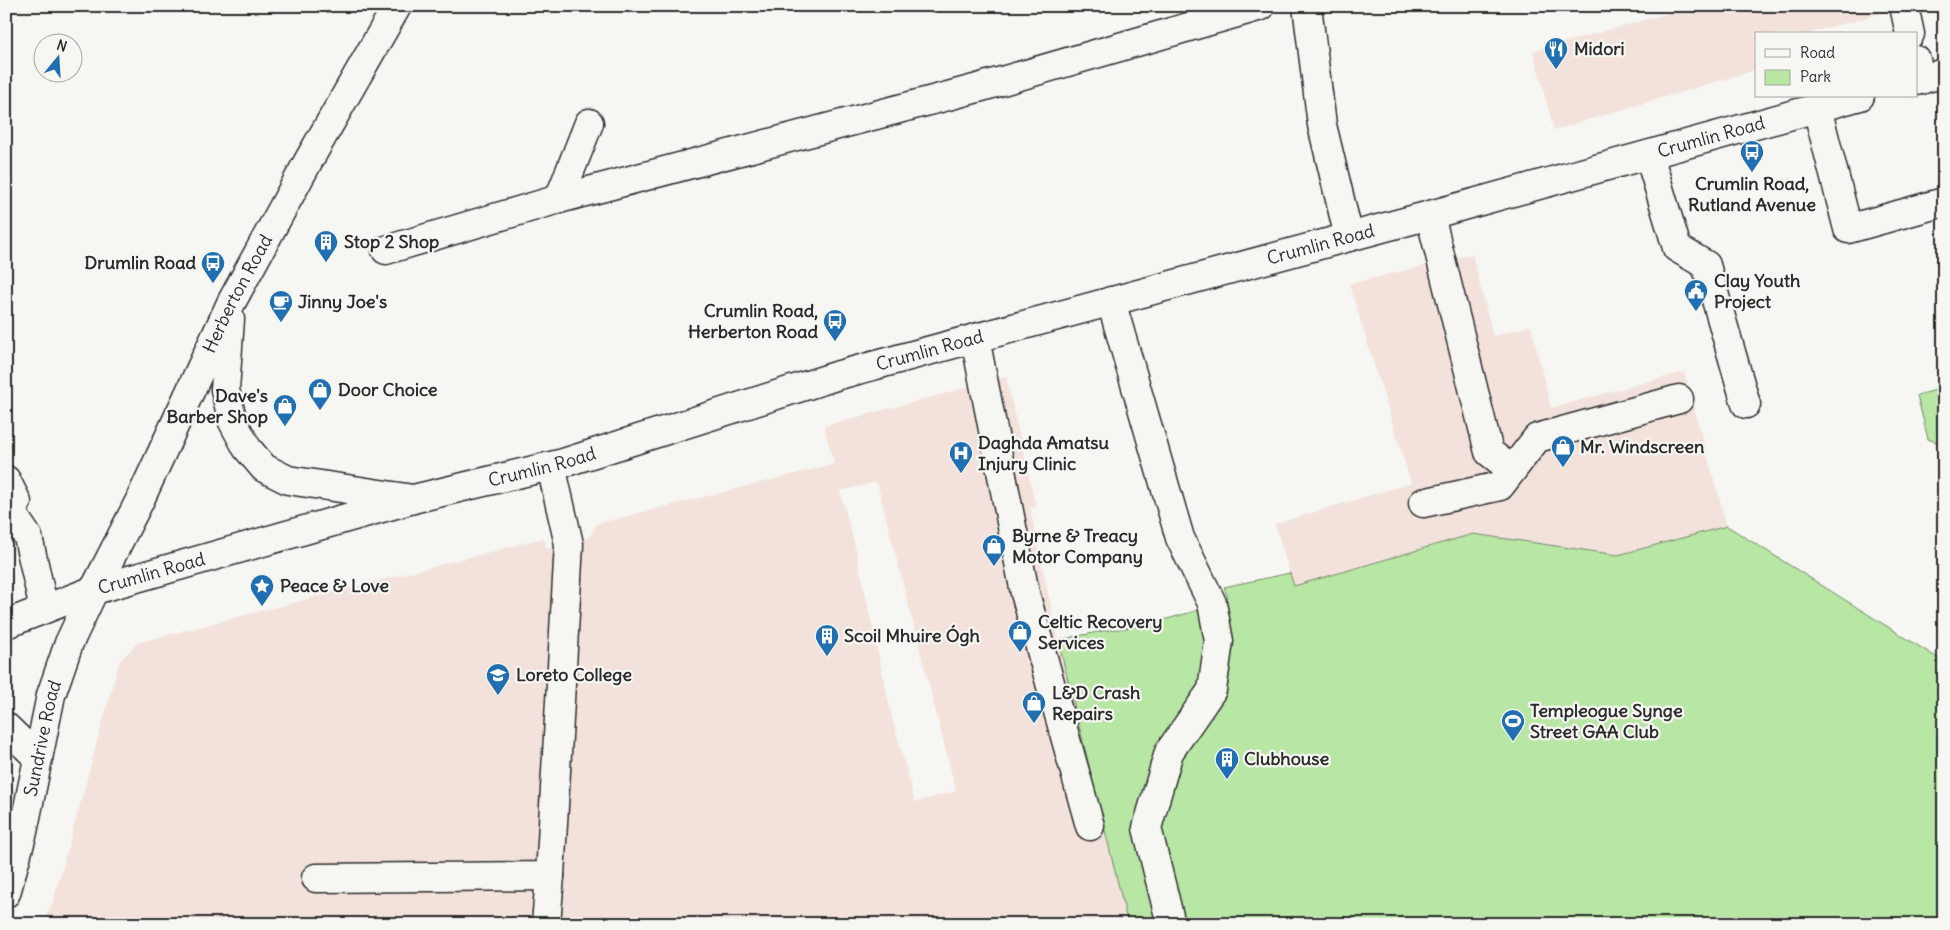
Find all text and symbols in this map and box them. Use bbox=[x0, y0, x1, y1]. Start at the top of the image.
north arrow bbox=[32, 32, 82, 82]
legend bbox=[1755, 32, 1918, 98]
text: N bbox=[55, 36, 69, 56]
restaurant icon: Midori bbox=[1543, 36, 1569, 70]
place label: Midori bbox=[1574, 37, 1625, 60]
text: Road bbox=[1800, 43, 1835, 62]
text: Park bbox=[1800, 67, 1831, 86]
street label: Crumlin Road bbox=[1655, 111, 1768, 163]
bus stop icon: Crumlin Road, Rutland Avenue bbox=[1739, 139, 1765, 173]
place label: Crumlin Road, Rutland Avenue bbox=[1688, 172, 1816, 216]
street label: Crumlin Road bbox=[1264, 218, 1377, 270]
building icon: Stop 2 Shop bbox=[313, 229, 339, 263]
street label: Herberton Road bbox=[197, 230, 277, 357]
place label: Stop 2 Shop bbox=[344, 230, 439, 253]
bus stop icon: Drumlin Road bbox=[200, 250, 226, 284]
place label: Drumlin Road bbox=[85, 251, 196, 274]
place label: Clay Youth Project bbox=[1714, 269, 1801, 313]
public building icon: Clay Youth Project bbox=[1683, 278, 1709, 312]
cafe icon: Jinny Joe's bbox=[268, 289, 294, 323]
place label: Jinny Joe's bbox=[298, 290, 387, 313]
place label: Crumlin Road, Herberton Road bbox=[688, 299, 818, 343]
bus stop icon: Crumlin Road, Herberton Road bbox=[822, 308, 848, 342]
street label: Crumlin Road bbox=[873, 324, 986, 375]
shop icon: Door Choice bbox=[307, 377, 333, 411]
place label: Door Choice bbox=[338, 378, 438, 401]
place label: Dave's Barber Shop bbox=[167, 384, 268, 428]
shop icon: Dave's Barber Shop bbox=[272, 393, 298, 427]
place label: Daghda Amatsu Injury Clinic bbox=[978, 431, 1109, 475]
shop icon: Mr. Windscreen bbox=[1550, 434, 1576, 468]
place label: Mr. Windscreen bbox=[1580, 435, 1705, 458]
hospital icon: Daghda Amatsu Injury Clinic bbox=[948, 440, 974, 474]
street label: Crumlin Road bbox=[486, 441, 599, 492]
place label: Byrne & Treacy Motor Company bbox=[1012, 524, 1143, 568]
shop icon: Byrne & Treacy Motor Company bbox=[981, 533, 1007, 567]
street label: Crumlin Road bbox=[95, 547, 208, 599]
place icon: Peace & Love bbox=[249, 573, 275, 607]
place label: Peace & Love bbox=[280, 574, 389, 597]
place label: Celtic Recovery Services bbox=[1038, 610, 1163, 654]
shop icon: Celtic Recovery Services bbox=[1007, 619, 1033, 653]
building icon: Scoil Mhuire Ógh bbox=[814, 623, 840, 657]
place label: Scoil Mhuire Ógh bbox=[844, 624, 981, 647]
school or university icon: Loreto College bbox=[485, 662, 511, 696]
place label: Loreto College bbox=[516, 663, 632, 686]
street label: Sundrive Road bbox=[19, 677, 66, 798]
place label: L&D Crash Repairs bbox=[1052, 681, 1141, 725]
shop icon: L&D Crash Repairs bbox=[1021, 690, 1047, 724]
place label: Templeogue Synge Street GAA Club bbox=[1530, 699, 1683, 743]
sports icon: Templeogue Synge Street GAA Club bbox=[1500, 708, 1526, 742]
building icon: Clubhouse bbox=[1214, 746, 1240, 780]
place label: Clubhouse bbox=[1244, 747, 1330, 770]

